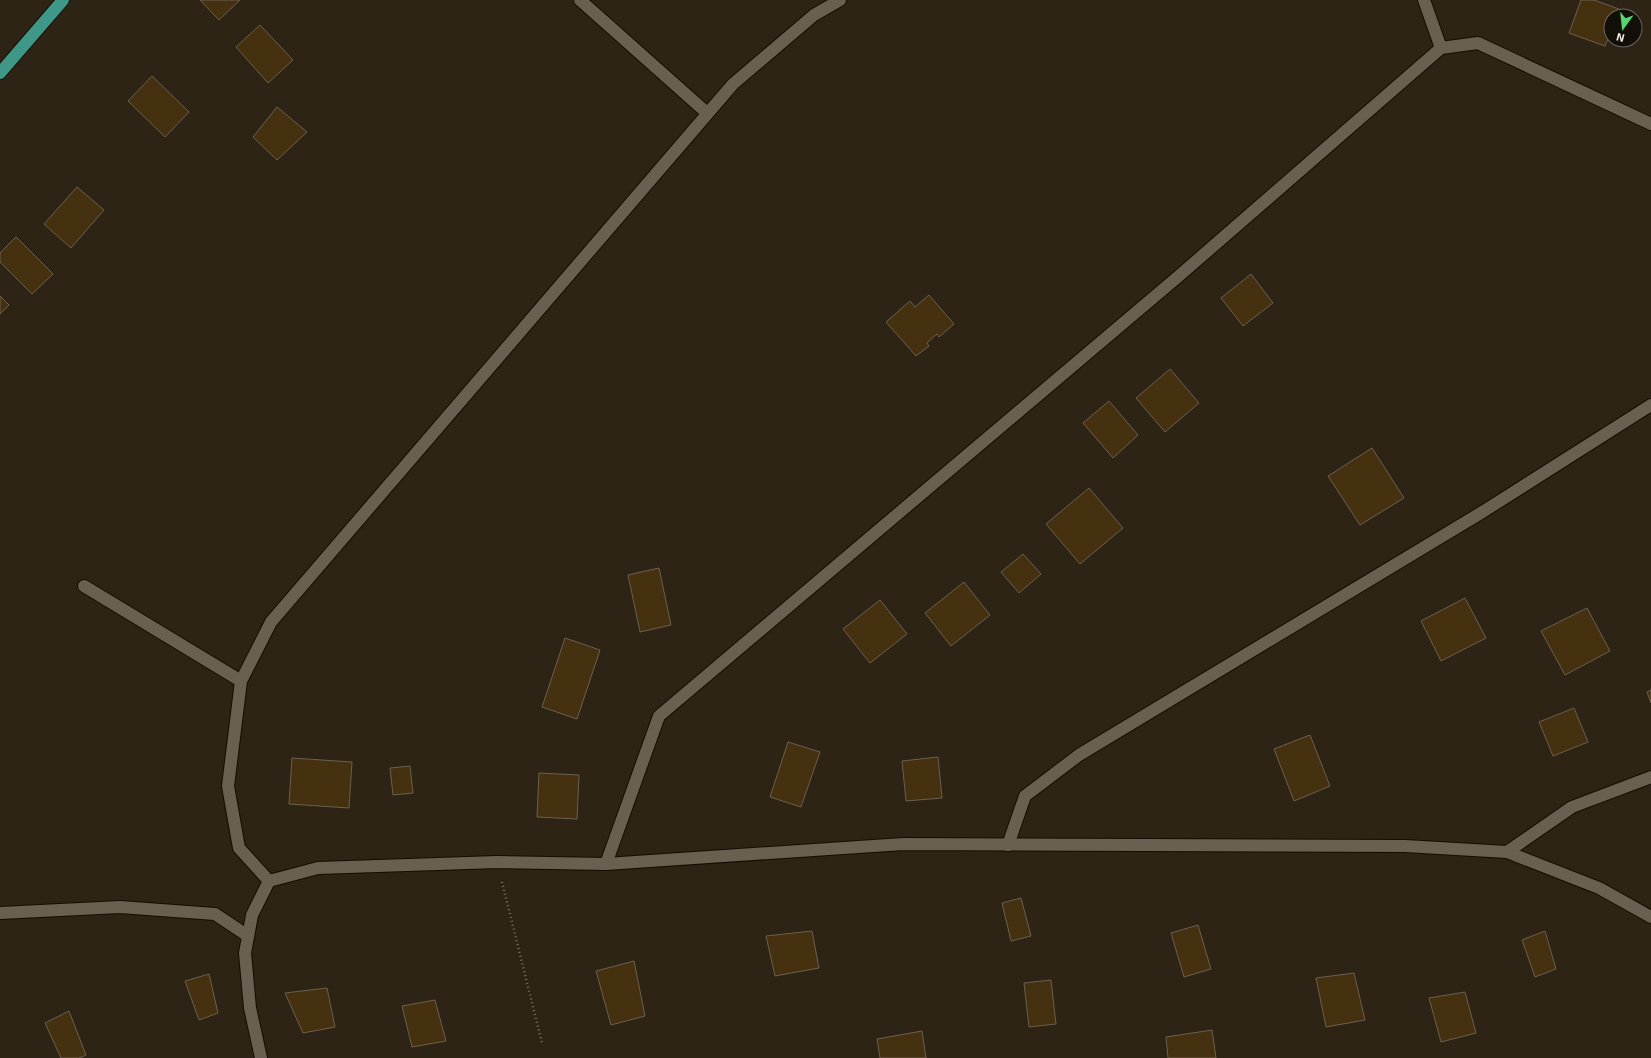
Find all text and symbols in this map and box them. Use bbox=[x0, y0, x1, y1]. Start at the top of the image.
north arrow bbox=[1603, 8, 1643, 48]
text: N bbox=[1615, 31, 1626, 45]

